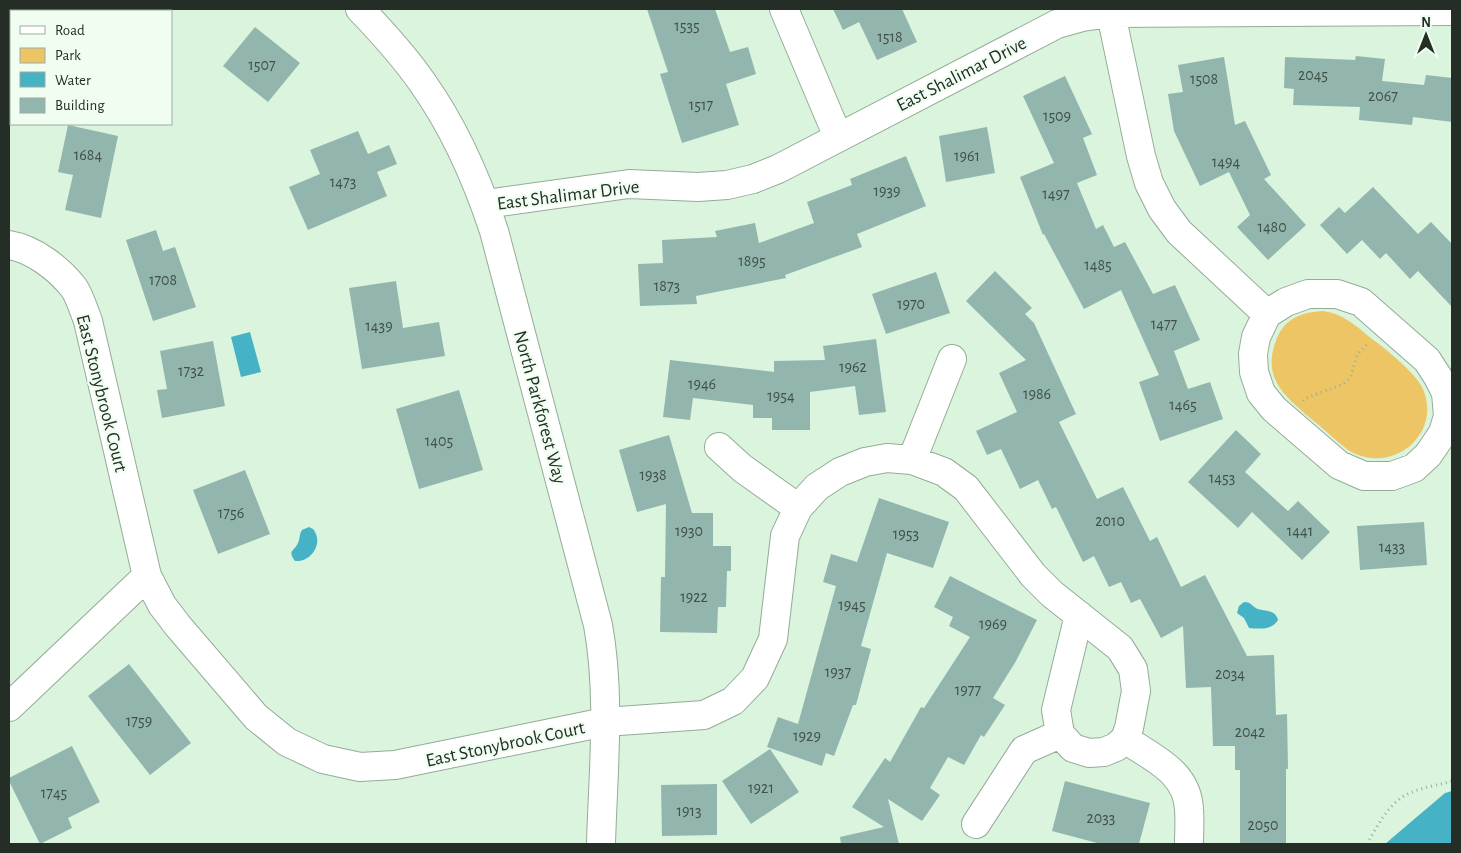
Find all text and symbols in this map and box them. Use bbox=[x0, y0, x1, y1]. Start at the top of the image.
legend bbox=[10, 10, 172, 125]
north arrow bbox=[1401, 10, 1451, 60]
text: N bbox=[1421, 16, 1431, 30]
house number: 1535 bbox=[674, 18, 700, 34]
text: Road bbox=[55, 23, 85, 38]
house number: 1518 bbox=[877, 29, 903, 45]
street label: East Shalimar Drive bbox=[894, 33, 1030, 115]
text: Park bbox=[55, 48, 81, 63]
house number: 1507 bbox=[248, 57, 276, 73]
house number: 2045 bbox=[1298, 67, 1328, 83]
house number: 1508 bbox=[1190, 71, 1218, 87]
text: Water bbox=[55, 73, 91, 88]
house number: 2067 bbox=[1368, 88, 1398, 104]
house number: 1517 bbox=[689, 97, 714, 113]
text: Building bbox=[55, 98, 105, 113]
house number: 1509 bbox=[1043, 108, 1071, 124]
house number: 1684 bbox=[74, 147, 102, 163]
house number: 1961 bbox=[954, 148, 980, 164]
house number: 1494 bbox=[1212, 154, 1241, 170]
house number: 1473 bbox=[330, 174, 356, 190]
street label: East Shalimar Drive bbox=[496, 177, 640, 214]
house number: 1939 bbox=[873, 183, 901, 199]
house number: 1497 bbox=[1042, 186, 1070, 202]
house number: 1480 bbox=[1257, 219, 1287, 235]
house number: 1895 bbox=[738, 253, 766, 269]
house number: 1485 bbox=[1084, 257, 1112, 273]
house number: 1708 bbox=[149, 272, 177, 288]
house number: 1873 bbox=[654, 278, 680, 294]
house number: 1970 bbox=[897, 296, 925, 312]
street label: East Stonybrook Court bbox=[73, 313, 130, 474]
house number: 1477 bbox=[1151, 316, 1178, 332]
house number: 1439 bbox=[365, 318, 393, 334]
street label: North Parkforest Way bbox=[510, 329, 569, 486]
house number: 1962 bbox=[839, 359, 867, 375]
house number: 1732 bbox=[178, 363, 204, 379]
house number: 1946 bbox=[688, 376, 716, 392]
house number: 1986 bbox=[1023, 386, 1051, 402]
house number: 1954 bbox=[767, 388, 795, 404]
house number: 1465 bbox=[1169, 397, 1197, 413]
house number: 1405 bbox=[425, 433, 453, 449]
house number: 1938 bbox=[639, 467, 667, 483]
house number: 1453 bbox=[1209, 470, 1235, 486]
house number: 1756 bbox=[218, 505, 244, 521]
house number: 2010 bbox=[1095, 513, 1125, 529]
house number: 1930 bbox=[675, 523, 703, 539]
house number: 1441 bbox=[1287, 523, 1313, 539]
house number: 1953 bbox=[893, 526, 919, 542]
house number: 1433 bbox=[1379, 539, 1405, 555]
house number: 1922 bbox=[680, 589, 708, 605]
house number: 1945 bbox=[838, 597, 866, 613]
house number: 1969 bbox=[979, 616, 1007, 632]
house number: 1937 bbox=[825, 664, 851, 680]
house number: 2034 bbox=[1215, 666, 1245, 682]
house number: 1977 bbox=[955, 682, 982, 698]
house number: 1759 bbox=[126, 713, 152, 729]
street label: East Stonybrook Court bbox=[424, 718, 586, 771]
house number: 2042 bbox=[1235, 724, 1265, 740]
house number: 1929 bbox=[793, 728, 821, 744]
house number: 1921 bbox=[748, 780, 774, 796]
house number: 1745 bbox=[41, 785, 67, 801]
house number: 1913 bbox=[676, 803, 702, 819]
house number: 2033 bbox=[1087, 810, 1115, 826]
house number: 2050 bbox=[1248, 817, 1278, 833]

